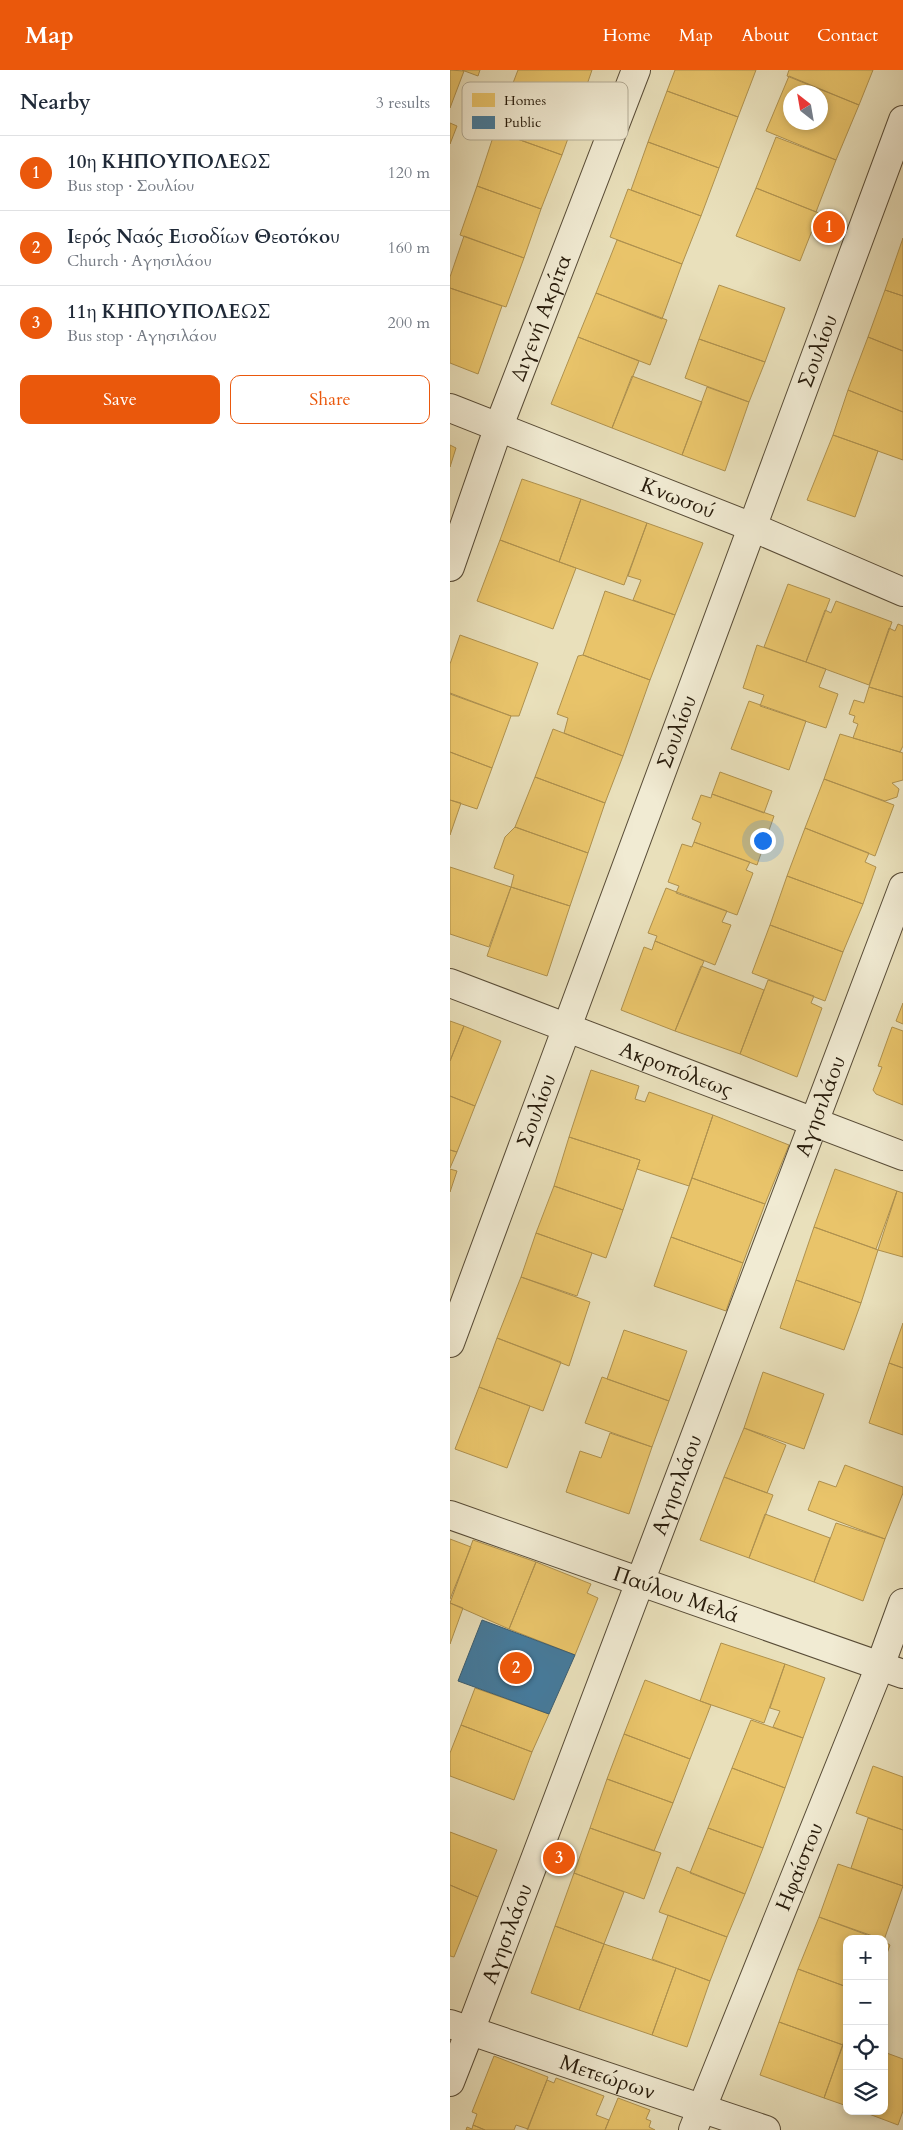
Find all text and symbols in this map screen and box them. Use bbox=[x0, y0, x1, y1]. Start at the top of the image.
text: Map bbox=[25, 19, 74, 52]
text: Home bbox=[603, 23, 651, 48]
text: Map bbox=[679, 23, 713, 48]
text: About bbox=[741, 23, 789, 48]
text: Contact bbox=[817, 23, 878, 48]
legend bbox=[462, 82, 628, 140]
north arrow bbox=[783, 85, 828, 130]
text: Nearby bbox=[20, 88, 91, 117]
text: Homes bbox=[504, 91, 546, 110]
text: 3 results bbox=[376, 92, 430, 114]
text: Public bbox=[504, 113, 541, 132]
text: 10η ΚΗΠΟΥΠΟΛΕΩΣ bbox=[67, 149, 271, 175]
text: 1 bbox=[32, 162, 40, 184]
text: 120 m bbox=[388, 162, 430, 184]
text: Bus stop · Σουλίου bbox=[67, 175, 194, 197]
pin: 1 bbox=[813, 208, 845, 246]
text: Ιερός Ναός Εισοδίων Θεοτόκου bbox=[67, 224, 340, 250]
text: 2 bbox=[32, 237, 40, 259]
text: 160 m bbox=[388, 237, 430, 259]
text: Church · Αγησιλάου bbox=[67, 250, 212, 272]
street label: Διγενή Ακρίτα bbox=[503, 250, 578, 385]
text: 11η ΚΗΠΟΥΠΟΛΕΩΣ bbox=[67, 299, 271, 325]
street label: Σουλίου bbox=[791, 310, 844, 392]
text: 3 bbox=[32, 312, 40, 334]
text: 200 m bbox=[388, 312, 430, 334]
text: Bus stop · Αγησιλάου bbox=[67, 325, 217, 347]
button: Save bbox=[20, 375, 220, 424]
button: Share bbox=[230, 375, 430, 424]
street label: Κνωσού bbox=[637, 470, 719, 526]
street label: Σουλίου bbox=[650, 691, 703, 772]
your location bbox=[750, 828, 776, 854]
street label: Ακροπόλεως bbox=[615, 1035, 737, 1104]
street label: Αγησιλάου bbox=[788, 1052, 852, 1161]
street label: Σουλίου bbox=[509, 1070, 563, 1151]
street label: Αγησιλάου bbox=[644, 1430, 709, 1539]
street label: Παύλου Μελά bbox=[609, 1559, 744, 1630]
pin: 2 bbox=[500, 1649, 532, 1687]
street label: Ηφαίστου bbox=[768, 1818, 830, 1915]
pin: 3 bbox=[543, 1839, 575, 1877]
street label: Αγησιλάου bbox=[475, 1879, 539, 1988]
map controls bbox=[843, 1935, 888, 2115]
button: + bbox=[843, 1935, 888, 1980]
button: − bbox=[843, 1980, 888, 2025]
button: locate bbox=[843, 2025, 888, 2070]
street label: Μετεώρων bbox=[556, 2047, 659, 2106]
button: layers bbox=[843, 2070, 888, 2115]

